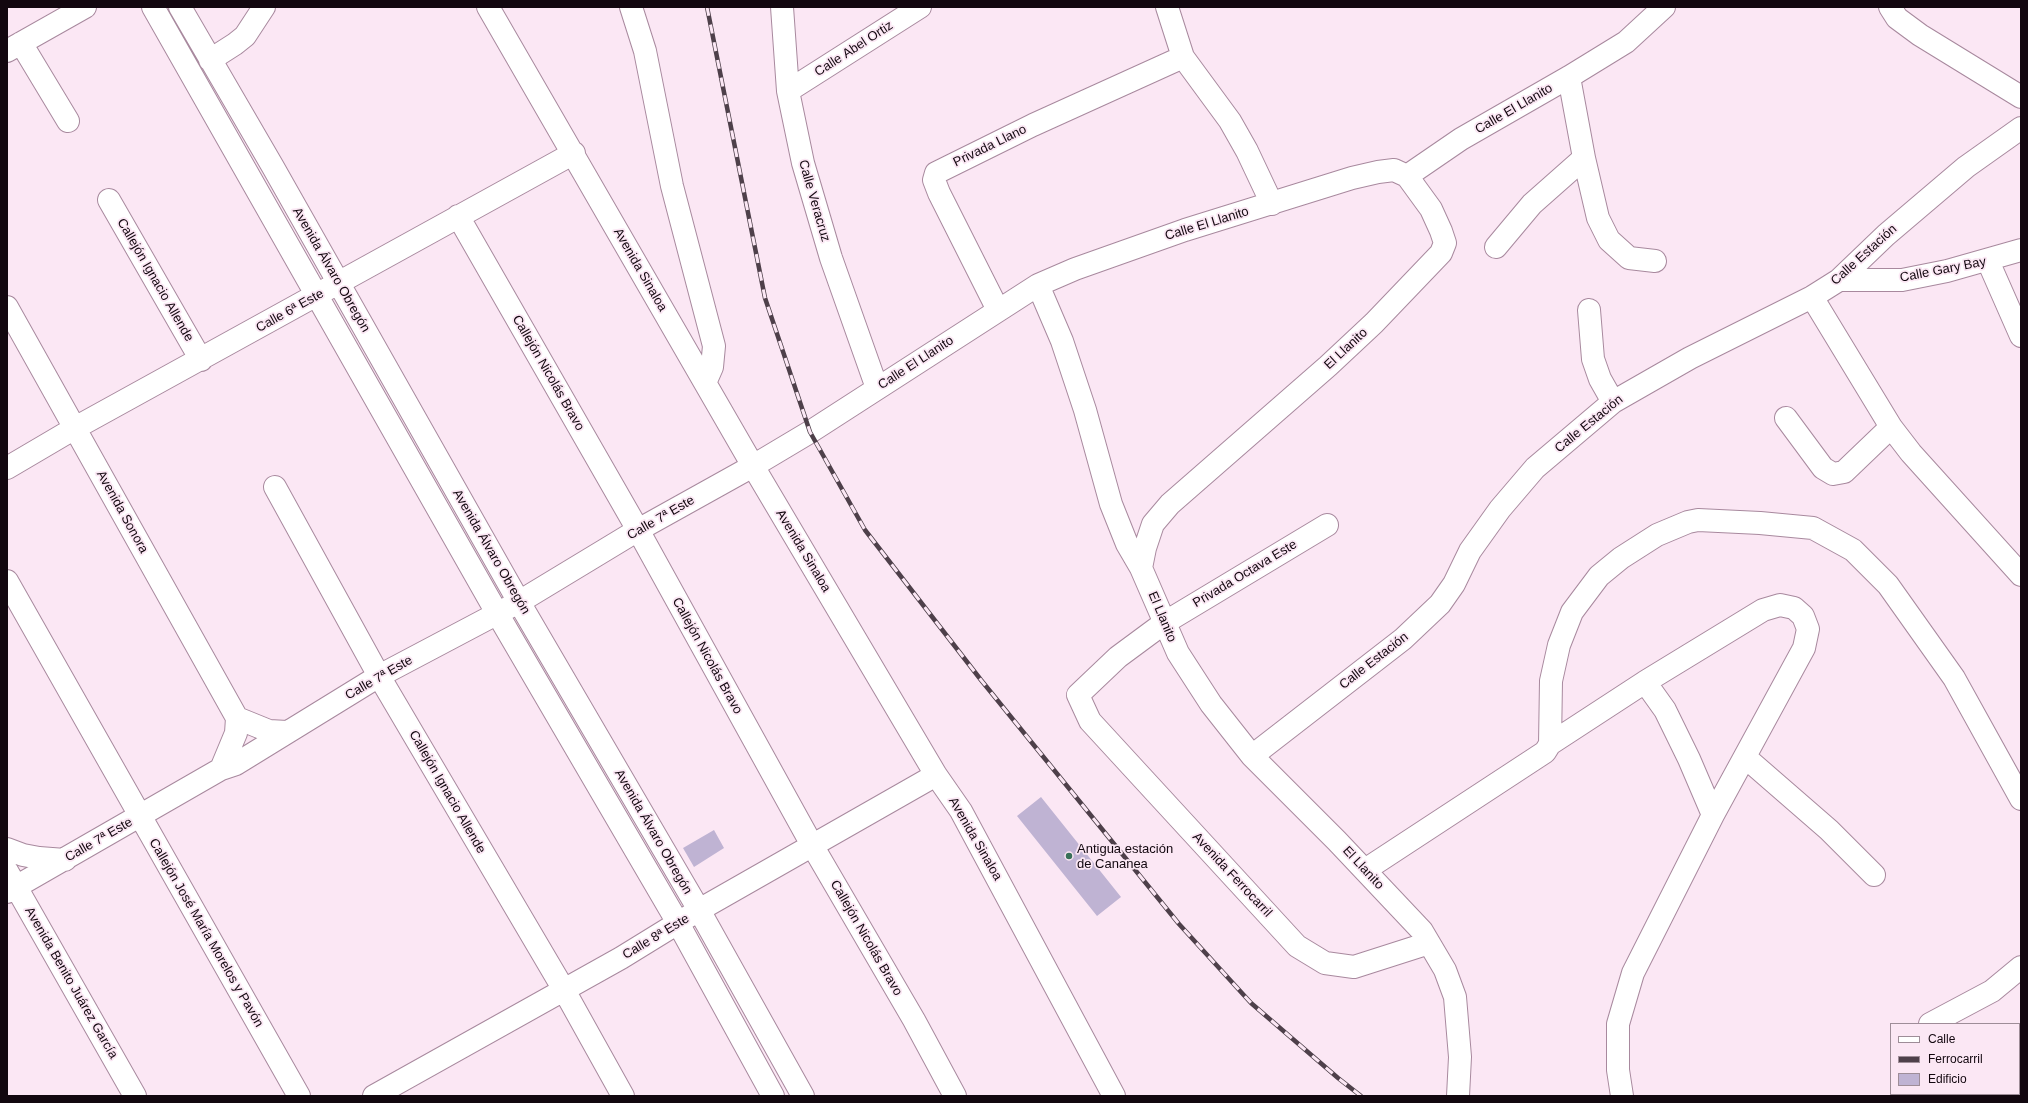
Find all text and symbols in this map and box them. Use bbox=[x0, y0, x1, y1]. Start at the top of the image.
street label: Calle Abel Ortiz bbox=[812, 18, 896, 80]
street label: Calle El Llanito bbox=[1473, 81, 1555, 137]
street label: Privada Llano bbox=[951, 122, 1029, 170]
street label: Calle Veracruz bbox=[795, 158, 833, 244]
street label: Calle El Llanito bbox=[1163, 204, 1251, 244]
street label: Avenida Álvaro Obregón bbox=[289, 205, 373, 335]
street label: Callejón Ignacio Allende bbox=[113, 216, 197, 344]
street label: Calle Estación bbox=[1828, 221, 1900, 289]
street label: Avenida Sinaloa bbox=[610, 226, 670, 314]
street label: Calle Gary Bay bbox=[1899, 254, 1987, 286]
street label: Calle 6ª Este bbox=[253, 286, 327, 336]
street label: Callejón Nicolás Bravo bbox=[509, 312, 587, 434]
street label: El Llanito bbox=[1321, 325, 1371, 373]
street label: Calle El Llanito bbox=[875, 333, 957, 393]
street label: Calle Estación bbox=[1552, 392, 1626, 456]
street label: Avenida Sonora bbox=[93, 468, 151, 556]
street label: Avenida Álvaro Obregón bbox=[449, 487, 533, 617]
street label: Calle 7ª Este bbox=[625, 493, 697, 543]
street label: Avenida Sinaloa bbox=[772, 507, 834, 595]
street label: Privada Octava Este bbox=[1190, 537, 1300, 611]
street label: El Llanito bbox=[1144, 589, 1180, 645]
street label: Callejón Nicolás Bravo bbox=[668, 595, 746, 717]
street label: Calle Estación bbox=[1336, 629, 1412, 693]
street label: Calle 7ª Este bbox=[343, 653, 415, 703]
street label: Callejón Ignacio Allende bbox=[405, 728, 489, 856]
street label: Avenida Álvaro Obregón bbox=[611, 767, 695, 897]
street label: Avenida Sinaloa bbox=[945, 795, 1005, 883]
street label: Calle 7ª Este bbox=[63, 815, 135, 865]
street label: Avenida Ferrocarril bbox=[1189, 830, 1275, 920]
street label: Callejón José María Morelos y Pavón bbox=[145, 836, 267, 1030]
place label: Antigua estación de Cananea bbox=[1077, 841, 1173, 872]
street label: El Llanito bbox=[1339, 843, 1387, 893]
marker: Antigua estación de Cananea bbox=[1064, 851, 1074, 861]
street label: Callejón Nicolás Bravo bbox=[827, 877, 905, 999]
street label: Avenida Benito Juárez García bbox=[21, 904, 121, 1062]
street label: Calle 8ª Este bbox=[620, 911, 692, 963]
legend bbox=[1890, 1023, 2020, 1095]
text: Calle bbox=[1928, 1032, 1955, 1046]
text: Ferrocarril bbox=[1928, 1052, 1983, 1066]
text: Edificio bbox=[1928, 1072, 1967, 1086]

